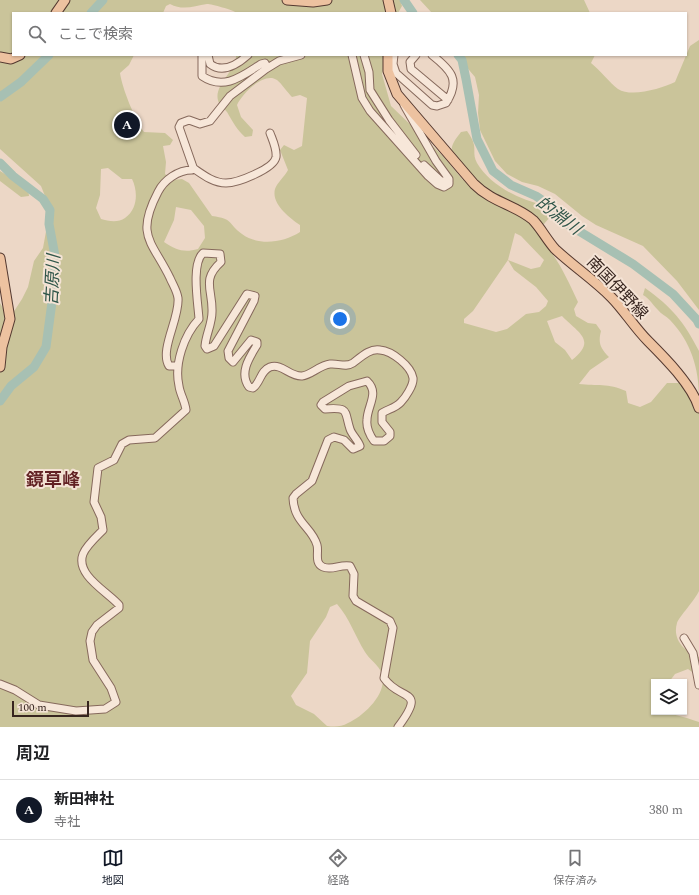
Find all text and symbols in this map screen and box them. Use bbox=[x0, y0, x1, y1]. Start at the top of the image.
search box bbox=[12, 12, 687, 56]
icon: search bbox=[26, 23, 48, 45]
text: ここで検索 bbox=[58, 23, 133, 46]
pin: A bbox=[114, 110, 140, 140]
water label: 的淵川 bbox=[530, 190, 588, 243]
street label: 南国伊野線 bbox=[581, 251, 654, 325]
water label: 吉原川 bbox=[39, 252, 67, 306]
your location bbox=[330, 309, 350, 329]
district label: 鏡草峰 bbox=[25, 467, 80, 494]
map controls bbox=[651, 679, 687, 715]
button: layers bbox=[651, 679, 687, 715]
scale bar bbox=[12, 699, 89, 718]
text: 100 m bbox=[18, 699, 47, 716]
text: 周辺 bbox=[16, 741, 50, 767]
text: 新田神社 bbox=[54, 788, 114, 811]
text: A bbox=[24, 800, 34, 820]
text: 380 m bbox=[649, 800, 683, 820]
text: 寺社 bbox=[54, 812, 80, 832]
tab: 地図 bbox=[102, 847, 124, 889]
tab: 経路 bbox=[327, 847, 349, 889]
tab: 保存済み bbox=[553, 847, 597, 889]

